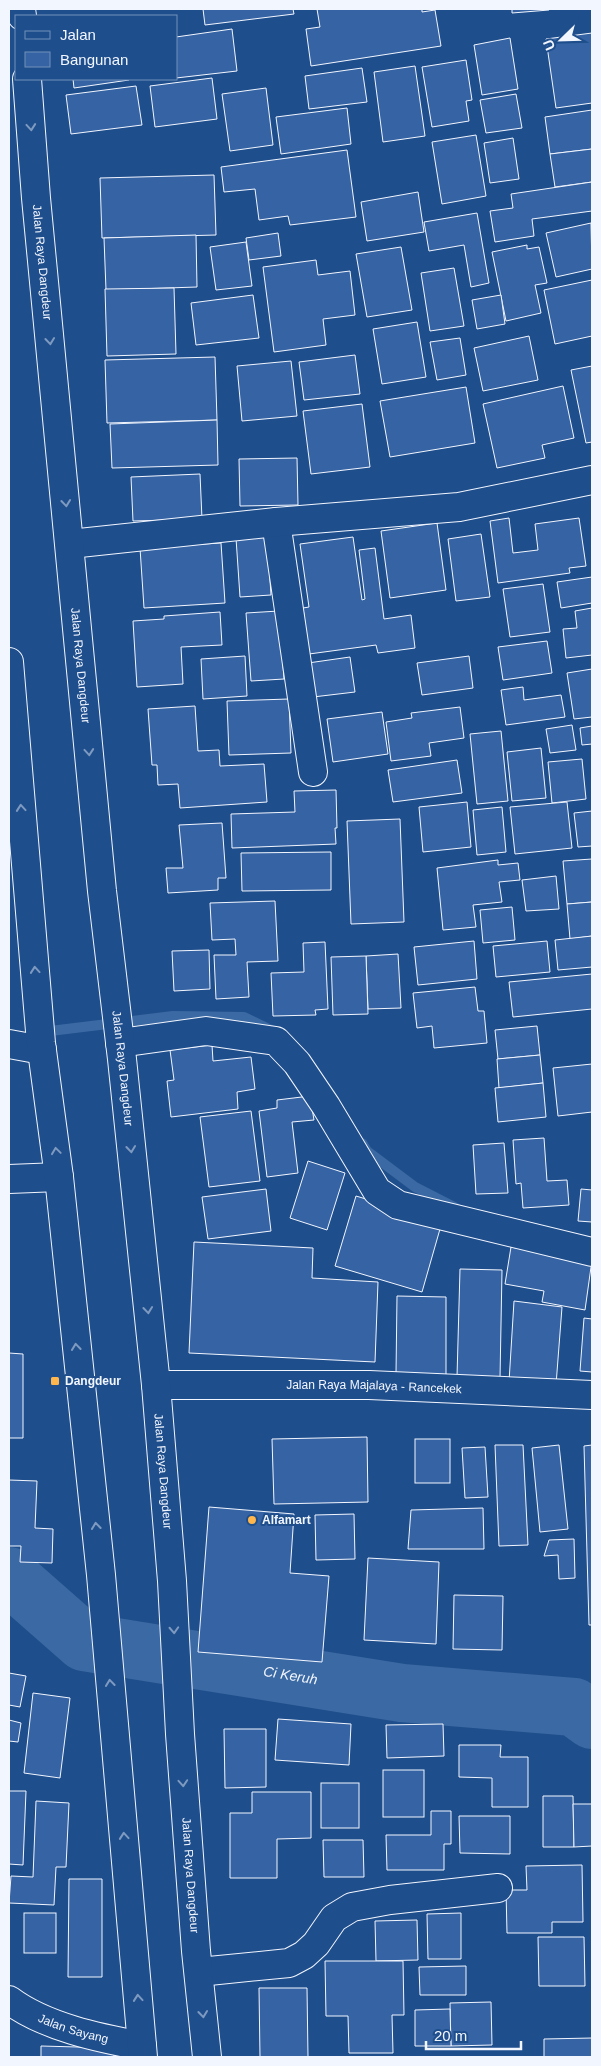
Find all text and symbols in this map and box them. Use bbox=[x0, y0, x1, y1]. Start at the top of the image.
legend bbox=[15, 15, 178, 80]
north arrow bbox=[536, 15, 586, 65]
text: Jalan bbox=[60, 26, 96, 43]
text: U bbox=[540, 37, 558, 53]
text: Bangunan bbox=[60, 51, 128, 68]
one-way arrow bbox=[25, 124, 36, 132]
street label: Jalan Raya Dangdeur bbox=[30, 204, 55, 321]
one-way arrow bbox=[44, 338, 55, 346]
one-way arrow bbox=[60, 500, 71, 508]
street label: Jalan Raya Dangdeur bbox=[68, 607, 93, 724]
one-way arrow bbox=[83, 748, 94, 756]
one-way arrow bbox=[16, 803, 27, 811]
one-way arrow bbox=[30, 965, 41, 973]
street label: Jalan Raya Dangdeur bbox=[109, 1010, 136, 1127]
one-way arrow bbox=[125, 1145, 136, 1153]
one-way arrow bbox=[51, 1147, 61, 1155]
one-way arrow bbox=[142, 1307, 153, 1315]
one-way arrow bbox=[71, 1343, 82, 1351]
place label: Dangdeur bbox=[65, 1374, 121, 1388]
marker: Dangdeur bbox=[49, 1375, 61, 1387]
street label: Jalan Raya Majalaya - Rancekek bbox=[286, 1378, 463, 1396]
street label: Jalan Raya Dangdeur bbox=[151, 1413, 175, 1530]
place label: Alfamart bbox=[262, 1513, 311, 1527]
marker: Alfamart bbox=[246, 1514, 258, 1526]
one-way arrow bbox=[91, 1522, 102, 1530]
one-way arrow bbox=[169, 1626, 180, 1634]
water label: Ci Keruh bbox=[262, 1663, 319, 1687]
one-way arrow bbox=[105, 1679, 116, 1687]
one-way arrow bbox=[178, 1779, 189, 1787]
street label: Jalan Raya Dangdeur bbox=[179, 1817, 202, 1934]
one-way arrow bbox=[119, 1831, 130, 1839]
one-way arrow bbox=[133, 1993, 144, 2001]
street label: Jalan Sayang bbox=[36, 2011, 110, 2046]
one-way arrow bbox=[197, 2011, 208, 2019]
scale bar bbox=[426, 2018, 521, 2050]
text: 20 m bbox=[434, 2027, 467, 2044]

